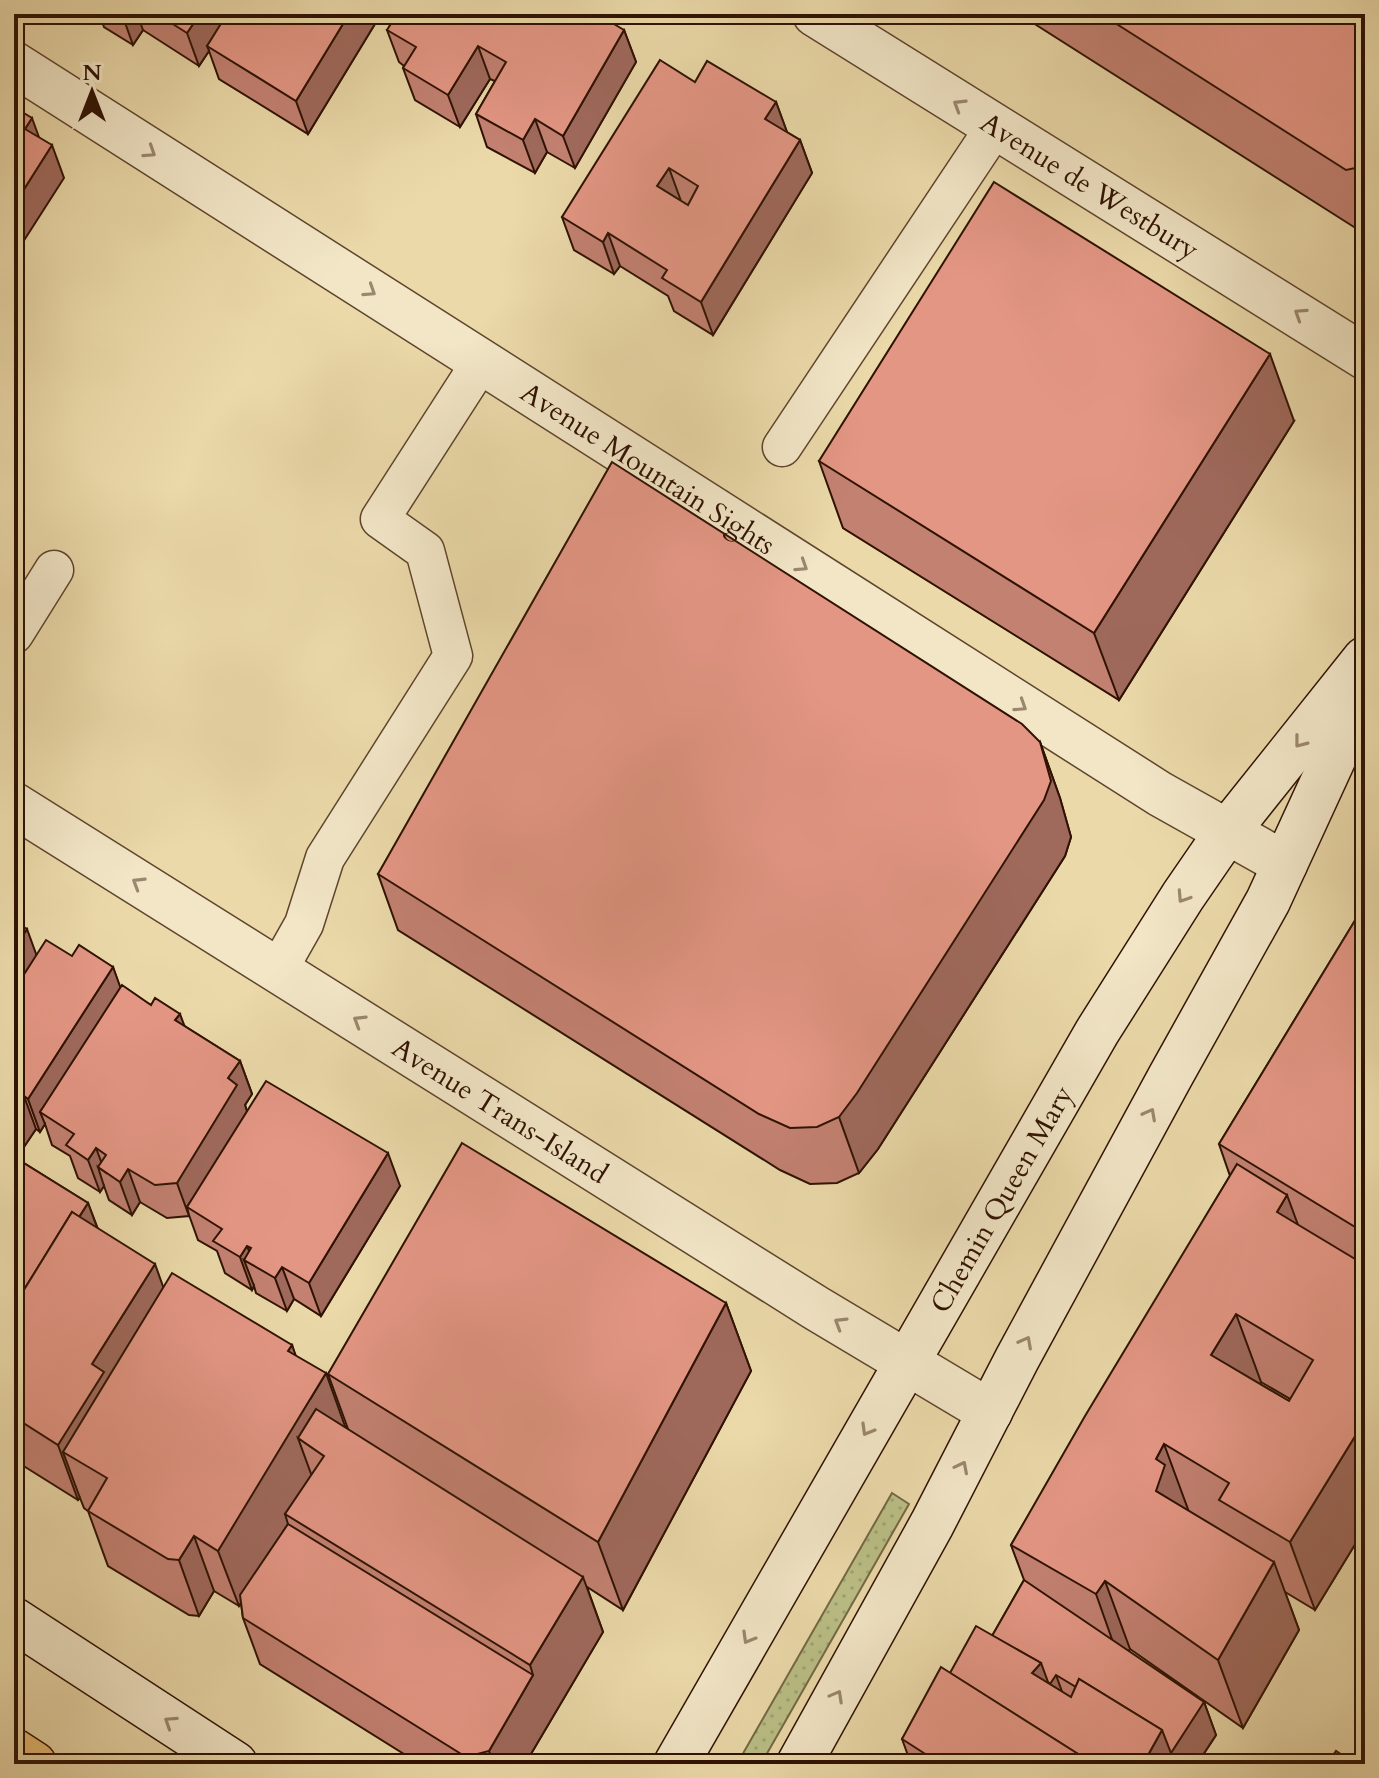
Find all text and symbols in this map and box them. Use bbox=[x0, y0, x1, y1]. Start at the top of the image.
north arrow bbox=[52, 52, 132, 132]
text: N bbox=[82, 58, 102, 88]
one-way arrow bbox=[953, 99, 968, 114]
street label: Avenue de Westbury bbox=[973, 104, 1206, 269]
one-way arrow bbox=[142, 142, 156, 157]
one-way arrow bbox=[361, 282, 375, 297]
one-way arrow bbox=[1294, 309, 1308, 324]
street label: Avenue Mountain Sights bbox=[513, 374, 782, 564]
one-way arrow bbox=[793, 556, 808, 571]
one-way arrow bbox=[1012, 696, 1027, 711]
one-way arrow bbox=[1295, 733, 1309, 748]
one-way arrow bbox=[132, 877, 147, 892]
one-way arrow bbox=[1178, 888, 1193, 902]
one-way arrow bbox=[353, 1015, 367, 1030]
street label: Avenue Trans-Island bbox=[385, 1029, 615, 1193]
street label: Chemin Queen Mary bbox=[922, 1078, 1082, 1320]
one-way arrow bbox=[1140, 1107, 1155, 1122]
one-way arrow bbox=[834, 1317, 849, 1332]
one-way arrow bbox=[1016, 1336, 1031, 1351]
one-way arrow bbox=[861, 1421, 877, 1436]
one-way arrow bbox=[952, 1461, 967, 1476]
one-way arrow bbox=[742, 1630, 758, 1644]
one-way arrow bbox=[827, 1690, 843, 1705]
one-way arrow bbox=[164, 1716, 179, 1731]

